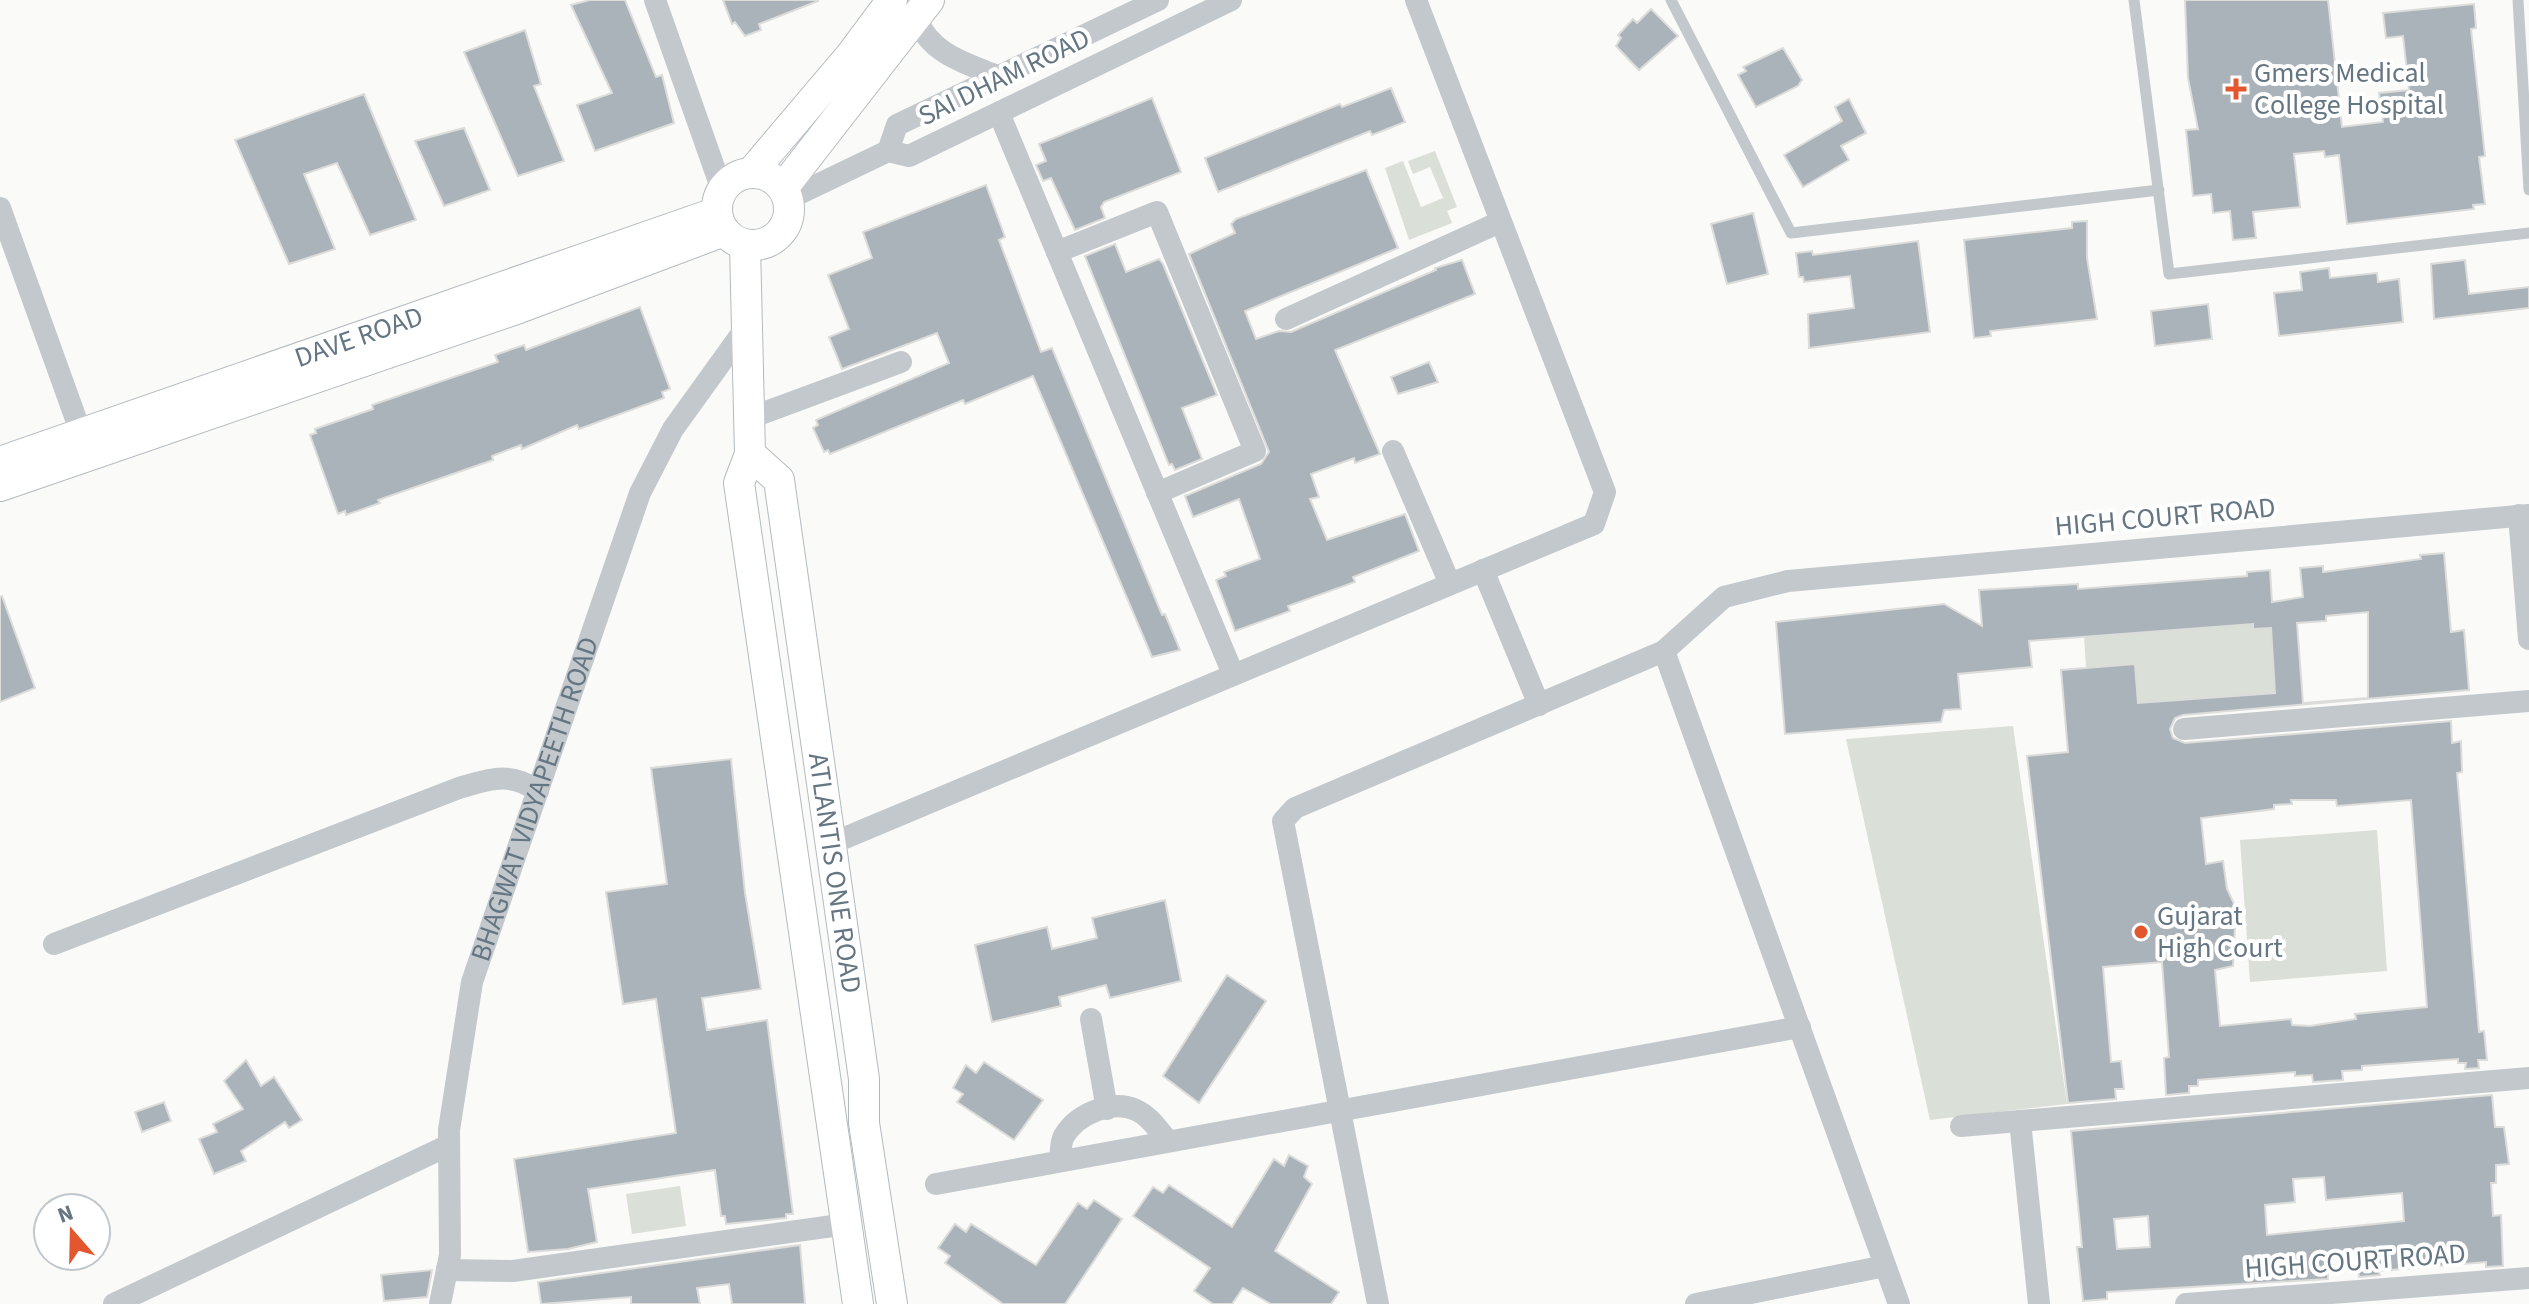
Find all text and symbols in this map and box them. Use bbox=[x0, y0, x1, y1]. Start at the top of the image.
street label: SAI DHAM ROAD bbox=[911, 18, 1097, 136]
place label: Gmers Medical College Hospital bbox=[2254, 53, 2444, 125]
marker: Gmers Medical College Hospital bbox=[2225, 78, 2247, 100]
street label: DAVE ROAD bbox=[289, 296, 428, 378]
street label: HIGH COURT ROAD bbox=[2053, 487, 2277, 547]
street label: BHAGWAT VIDYAPEETH ROAD bbox=[460, 632, 609, 967]
street label: ATLANTIS ONE ROAD bbox=[798, 750, 872, 996]
place label: Gujarat High Court bbox=[2157, 896, 2283, 968]
marker: Gujarat High Court bbox=[2132, 923, 2150, 941]
north arrow bbox=[32, 1192, 112, 1272]
text: N bbox=[53, 1197, 78, 1232]
street label: HIGH COURT ROAD bbox=[2243, 1233, 2467, 1289]

